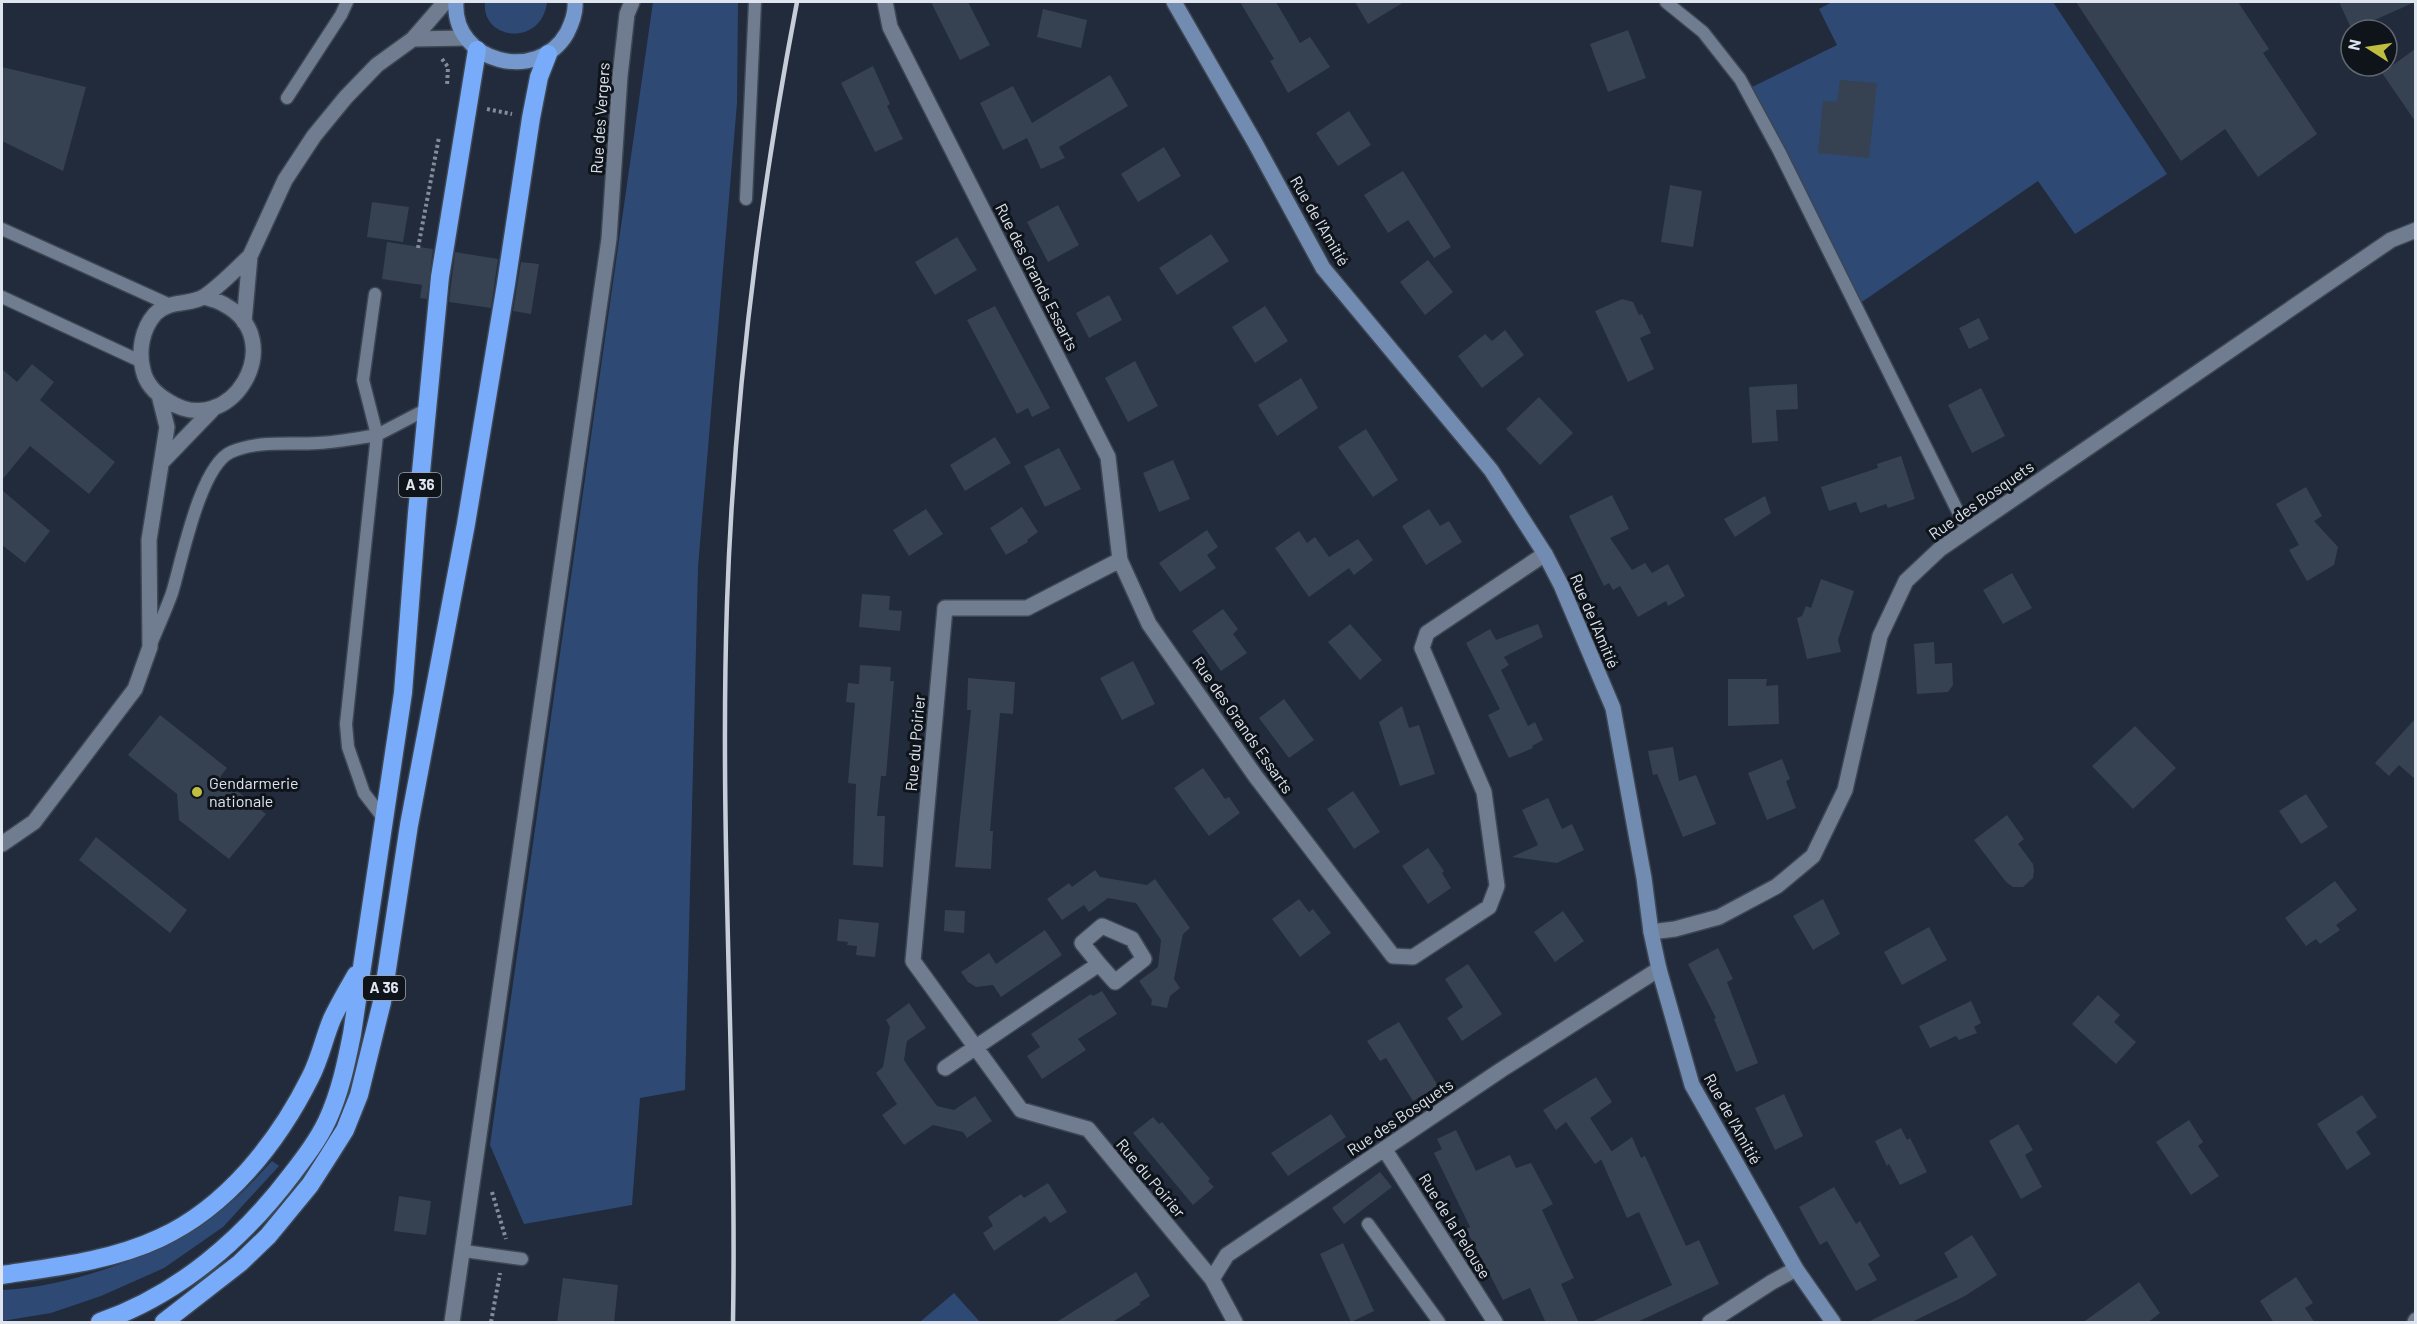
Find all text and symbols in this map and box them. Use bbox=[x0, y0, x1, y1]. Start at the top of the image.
north arrow bbox=[2339, 18, 2399, 78]
text: N bbox=[2343, 38, 2364, 52]
street label: Rue des Vergers bbox=[586, 62, 613, 174]
street label: Rue de l'Amitié bbox=[1287, 172, 1354, 269]
street label: Rue des Grands Essarts bbox=[992, 200, 1083, 354]
street label: Rue des Bosquets bbox=[1925, 456, 2037, 543]
road number: A 36 bbox=[399, 473, 441, 497]
street label: Rue de l'Amitié bbox=[1567, 571, 1624, 671]
street label: Rue des Grands Essarts bbox=[1189, 653, 1298, 797]
street label: Rue du Poirier bbox=[901, 694, 928, 792]
place label: Gendarmerie nationale bbox=[209, 773, 299, 810]
marker: Gendarmerie nationale bbox=[190, 785, 204, 799]
road number: A 36 bbox=[363, 976, 405, 1000]
street label: Rue de l'Amitié bbox=[1701, 1070, 1766, 1167]
street label: Rue des Bosquets bbox=[1343, 1074, 1456, 1159]
street label: Rue du Poirier bbox=[1113, 1134, 1190, 1221]
street label: Rue de la Pelouse bbox=[1415, 1170, 1495, 1282]

